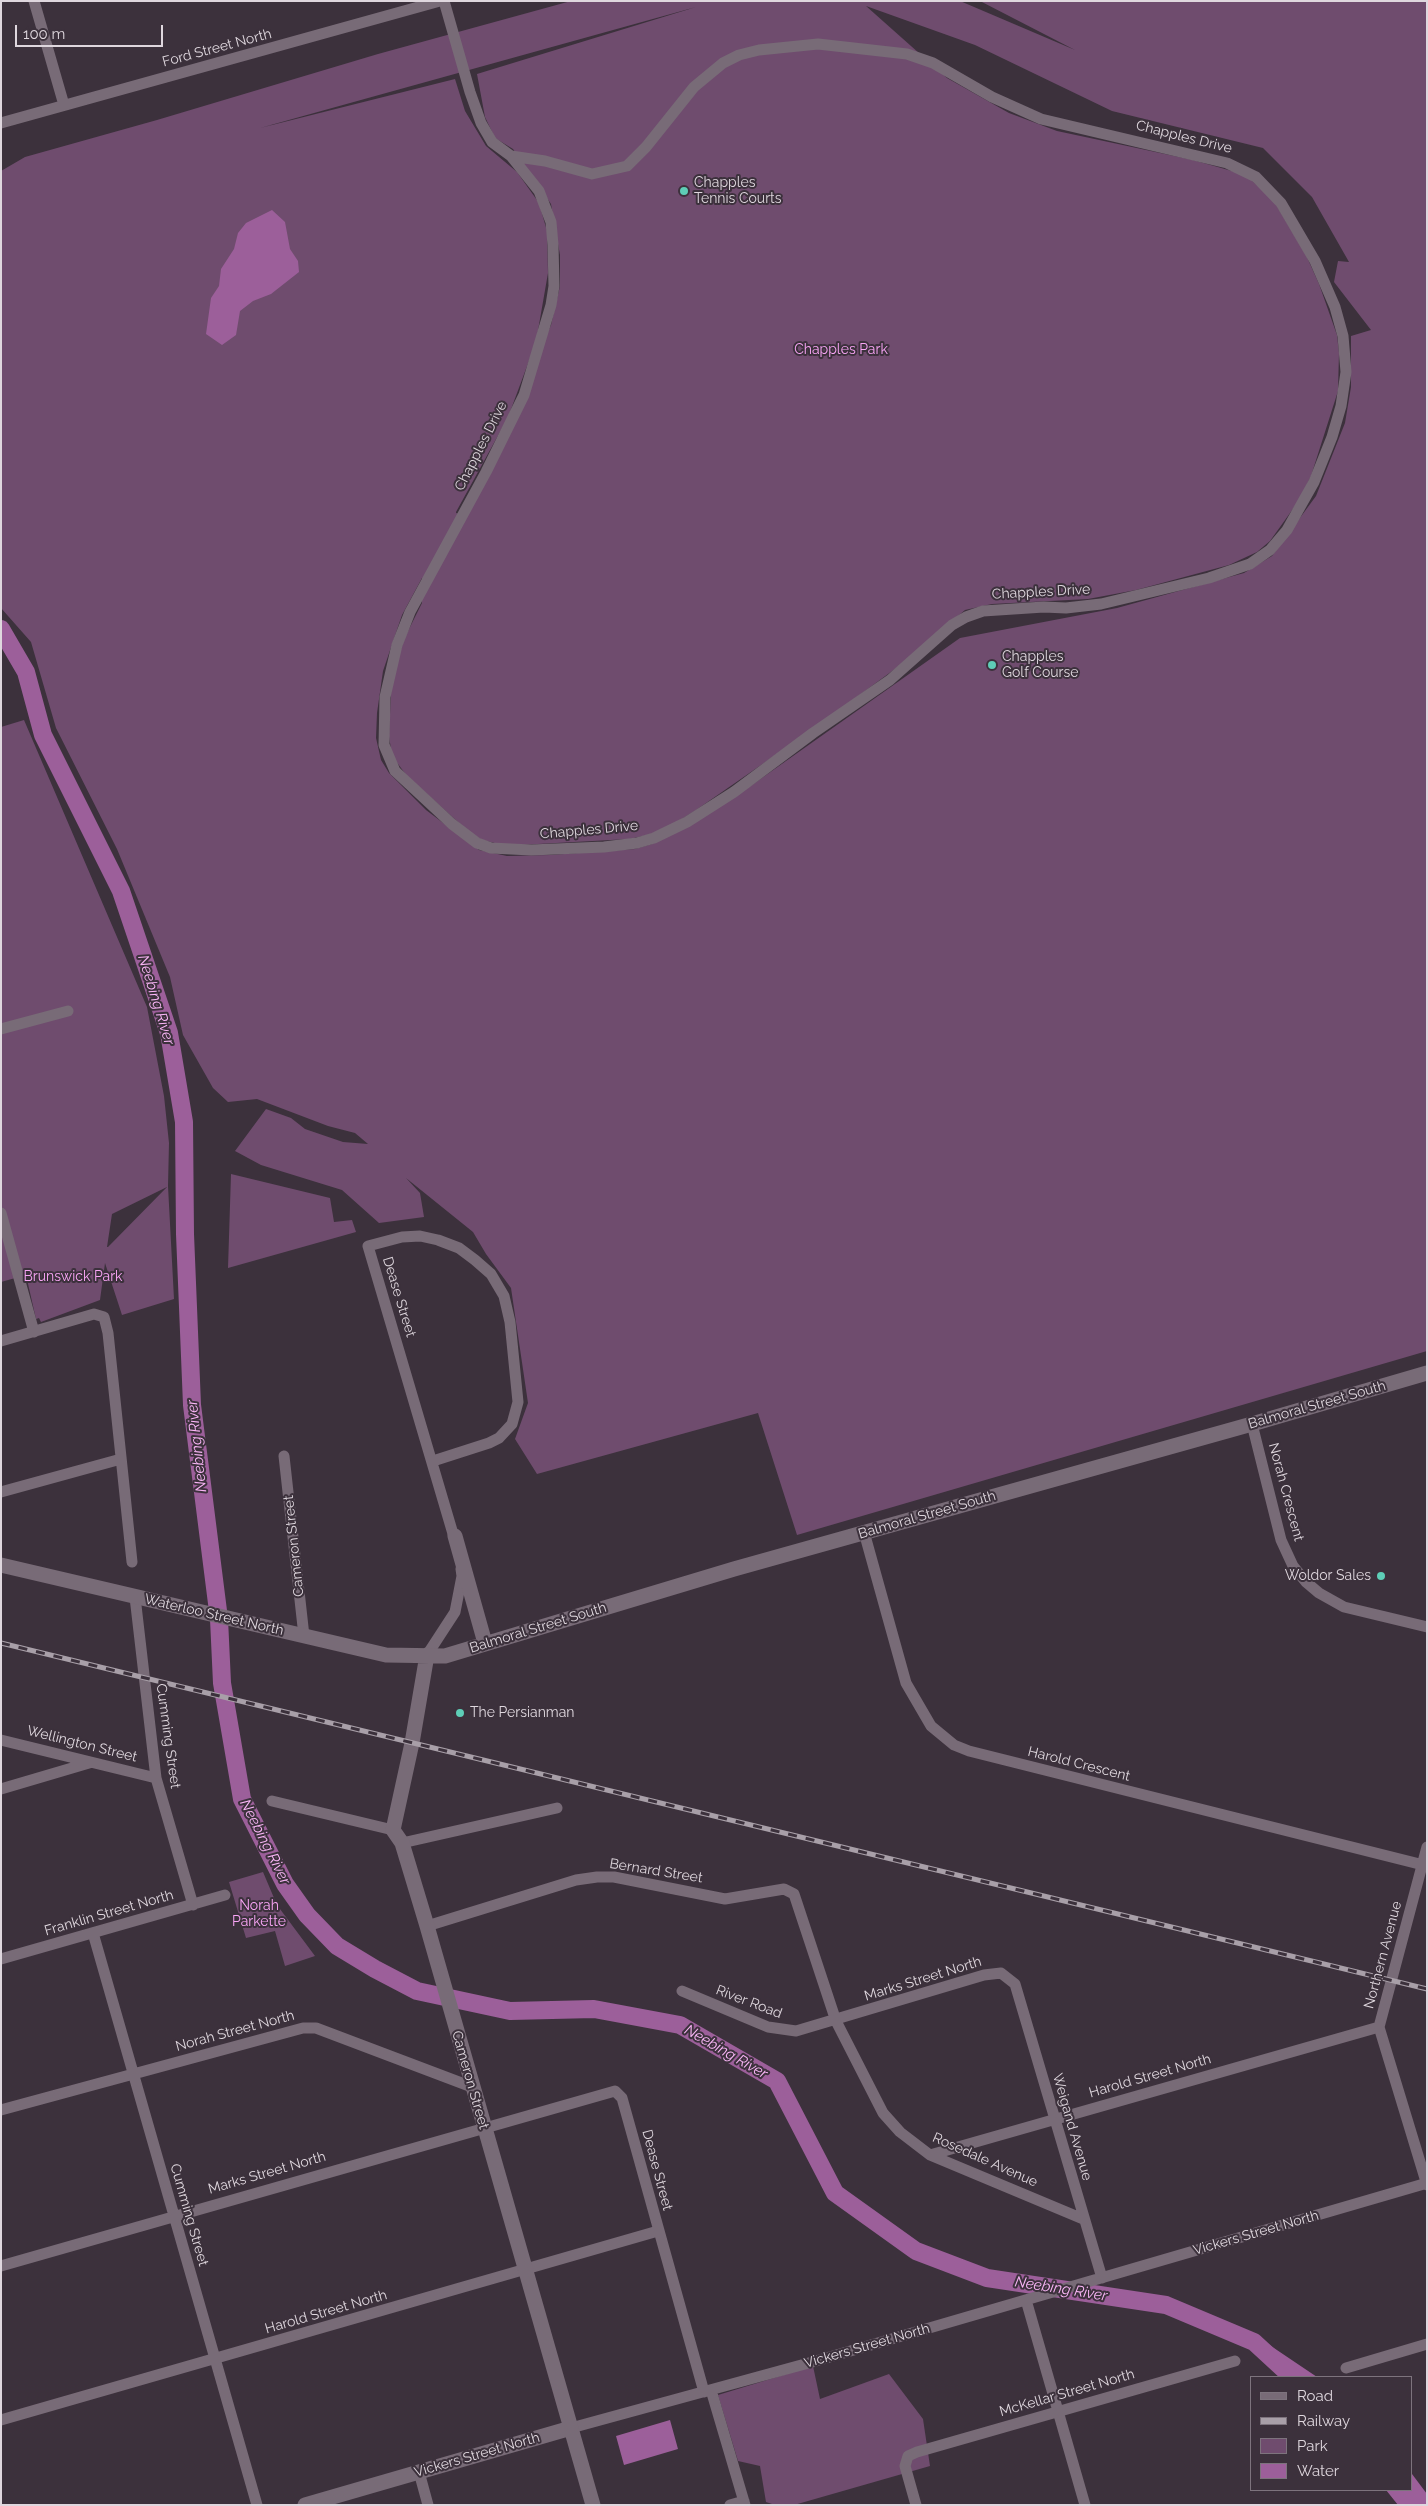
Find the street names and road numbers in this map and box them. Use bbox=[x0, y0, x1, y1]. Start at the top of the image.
street label: Ford Street North bbox=[161, 25, 273, 71]
street label: Chapples Drive bbox=[1134, 117, 1234, 157]
street label: Chapples Drive bbox=[451, 398, 511, 494]
street label: Chapples Drive bbox=[991, 581, 1091, 603]
street label: Chapples Drive bbox=[539, 817, 639, 843]
street label: Dease Street bbox=[379, 1255, 419, 1339]
street label: Balmoral Street South bbox=[1246, 1377, 1388, 1433]
street label: Norah Crescent bbox=[1265, 1441, 1307, 1543]
street label: Balmoral Street South bbox=[856, 1487, 998, 1543]
street label: Cameron Street bbox=[280, 1494, 308, 1598]
street label: Waterloo Street North bbox=[143, 1591, 285, 1639]
street label: Balmoral Street South bbox=[468, 1599, 608, 1657]
street label: Cumming Street bbox=[152, 1682, 184, 1790]
street label: Wellington Street bbox=[25, 1722, 139, 1766]
street label: Harold Crescent bbox=[1026, 1743, 1132, 1785]
street label: Bernard Street bbox=[608, 1855, 704, 1887]
street label: Franklin Street North bbox=[42, 1887, 176, 1939]
street label: Northern Avenue bbox=[1361, 1899, 1405, 2011]
street label: Marks Street North bbox=[862, 1953, 984, 2005]
street label: River Road bbox=[713, 1982, 785, 2022]
street label: Norah Street North bbox=[174, 2007, 296, 2055]
street label: Cameron Street bbox=[448, 2029, 492, 2131]
street label: Harold Street North bbox=[1087, 2051, 1213, 2101]
street label: Weigand Avenue bbox=[1049, 2071, 1095, 2183]
street label: Dease Street bbox=[638, 2128, 676, 2212]
street label: Rosedale Avenue bbox=[930, 2129, 1040, 2191]
street label: Marks Street North bbox=[206, 2148, 328, 2198]
street label: Cumming Street bbox=[166, 2162, 212, 2268]
street label: Vickers Street North bbox=[1191, 2207, 1321, 2259]
street label: Harold Street North bbox=[263, 2287, 389, 2337]
street label: Vickers Street North bbox=[802, 2320, 932, 2372]
street label: McKellar Street North bbox=[998, 2366, 1136, 2420]
street label: Vickers Street North bbox=[412, 2429, 542, 2481]

